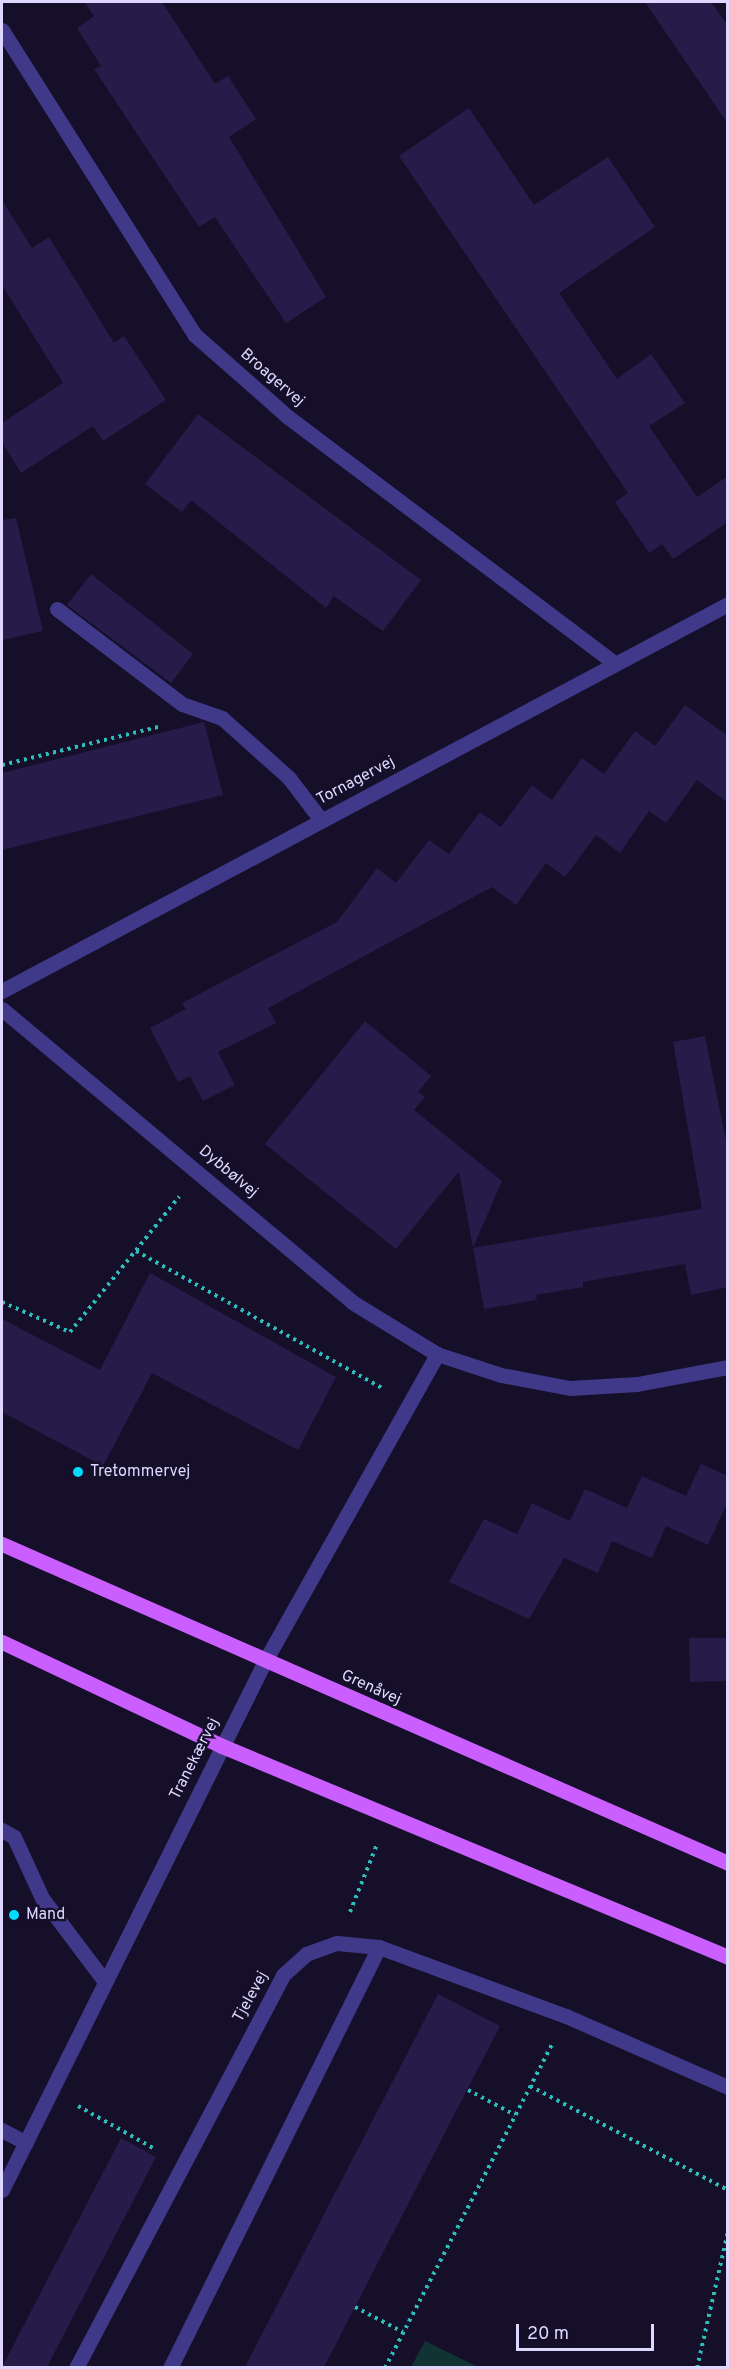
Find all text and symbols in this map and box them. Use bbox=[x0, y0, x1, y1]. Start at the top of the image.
street label: Broagervej bbox=[236, 345, 308, 411]
street label: Tornagervej bbox=[314, 752, 398, 810]
street label: Dybbølvej bbox=[194, 1142, 262, 1202]
place label: Tretommervej bbox=[90, 1462, 190, 1482]
marker: Tretommervej bbox=[71, 1465, 85, 1479]
street label: Grenåvej bbox=[338, 1666, 404, 1710]
street label: Tranekærvej bbox=[166, 1715, 224, 1803]
place label: Mand bbox=[26, 1905, 65, 1925]
marker: Mand bbox=[7, 1908, 21, 1922]
street label: Tjelevej bbox=[229, 1968, 273, 2026]
scale bar bbox=[519, 2312, 657, 2350]
text: 20 m bbox=[527, 2323, 569, 2346]

